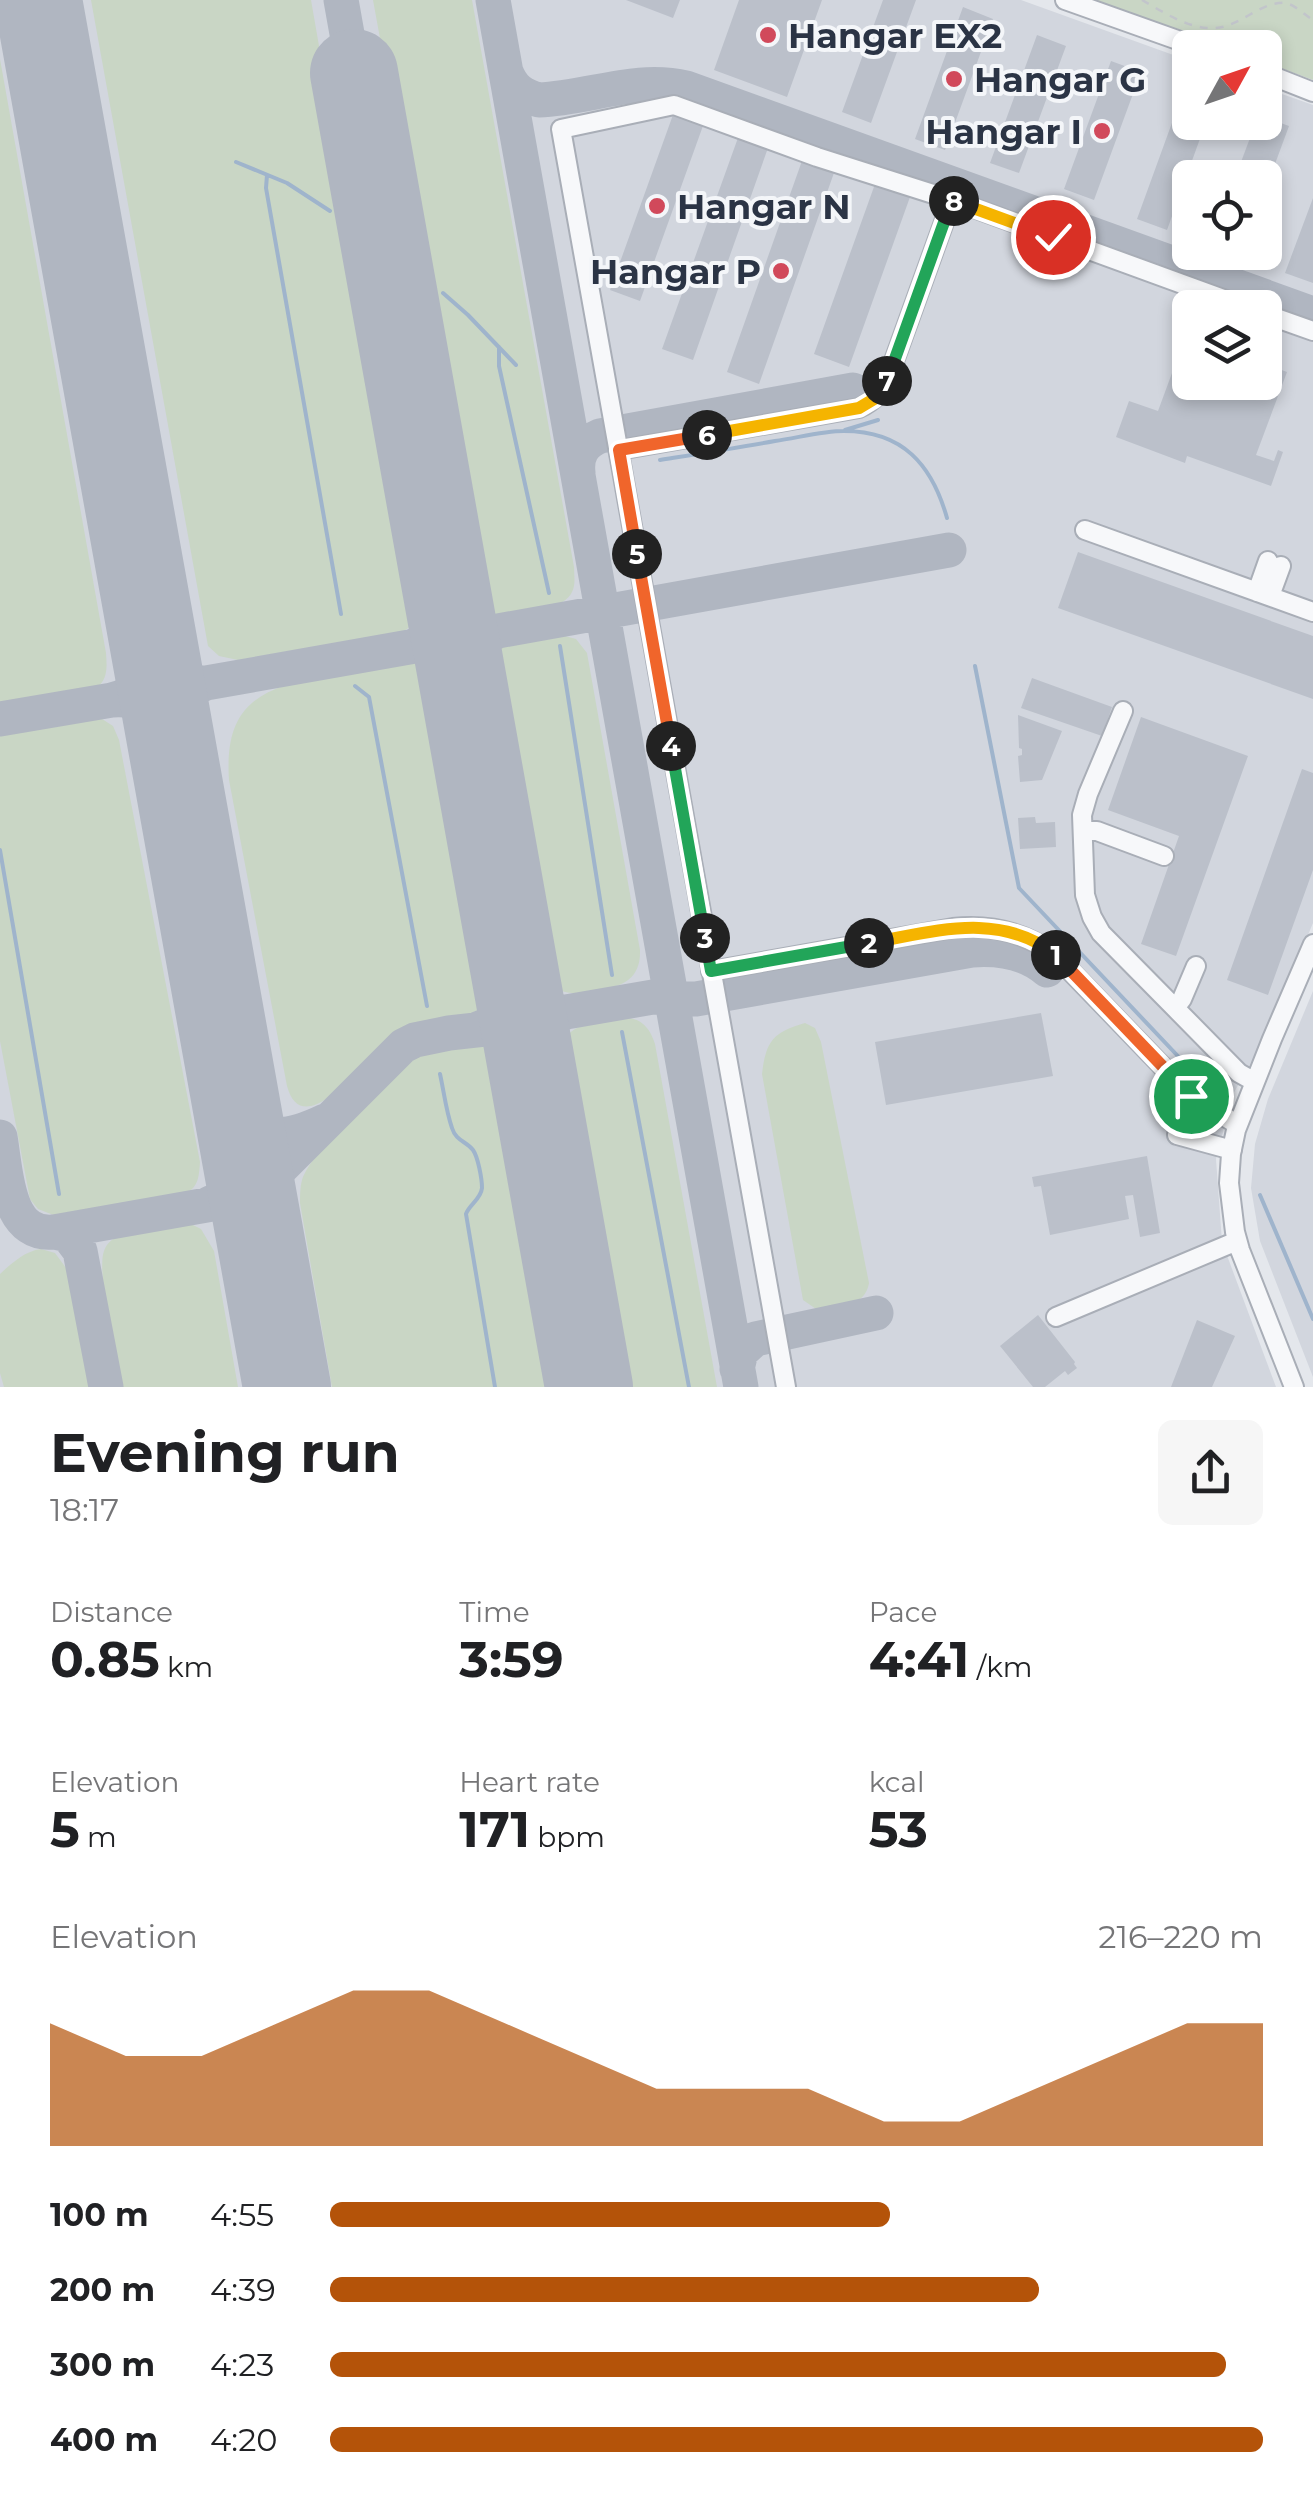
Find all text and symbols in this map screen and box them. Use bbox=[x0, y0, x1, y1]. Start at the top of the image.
place label: Hangar EX2 bbox=[788, 14, 1002, 57]
marker: Hangar EX2 bbox=[757, 24, 779, 46]
north arrow bbox=[1172, 30, 1282, 140]
map controls bbox=[1172, 30, 1282, 400]
place label: Hangar G bbox=[974, 58, 1146, 101]
marker: Hangar G bbox=[943, 68, 965, 90]
place label: Hangar I bbox=[925, 110, 1082, 153]
marker: Hangar I bbox=[1091, 120, 1113, 142]
button: locate bbox=[1172, 160, 1282, 270]
pin: 8 bbox=[929, 176, 979, 226]
text: 8 bbox=[945, 184, 963, 218]
place label: Hangar N bbox=[677, 185, 851, 228]
marker: Hangar N bbox=[646, 195, 668, 217]
pin bbox=[1011, 195, 1096, 280]
icon: check bbox=[1026, 210, 1081, 265]
place label: Hangar P bbox=[590, 250, 761, 293]
marker: Hangar P bbox=[770, 260, 792, 282]
button: layers bbox=[1172, 290, 1282, 400]
pin: 7 bbox=[862, 356, 912, 406]
text: 7 bbox=[878, 364, 896, 398]
pin: 6 bbox=[682, 410, 732, 460]
text: 6 bbox=[698, 418, 716, 452]
pin: 5 bbox=[612, 529, 662, 579]
text: 5 bbox=[629, 537, 645, 571]
pin: 4 bbox=[646, 721, 696, 771]
text: 4 bbox=[661, 729, 681, 763]
pin: 3 bbox=[680, 913, 730, 963]
pin: 2 bbox=[844, 918, 894, 968]
text: 3 bbox=[697, 921, 713, 955]
text: 2 bbox=[861, 926, 877, 960]
pin: 1 bbox=[1031, 930, 1081, 980]
text: 1 bbox=[1051, 938, 1061, 972]
pin bbox=[1149, 1054, 1234, 1139]
icon: arrive bbox=[1164, 1069, 1219, 1124]
text: Evening run bbox=[50, 1419, 400, 1486]
button: share bbox=[1158, 1420, 1263, 1525]
text: 18:17 bbox=[50, 1490, 119, 1529]
text: Distance bbox=[50, 1595, 173, 1629]
text: Time bbox=[459, 1595, 530, 1629]
text: Pace bbox=[869, 1595, 937, 1629]
text: 0.85 bbox=[50, 1629, 160, 1690]
text: 3:59 bbox=[459, 1629, 564, 1690]
text: 4:41 bbox=[869, 1629, 969, 1690]
text: km bbox=[160, 1650, 213, 1684]
text: /km bbox=[969, 1650, 1033, 1684]
text: Elevation bbox=[50, 1765, 179, 1799]
text: Heart rate bbox=[459, 1765, 600, 1799]
text: kcal bbox=[869, 1765, 925, 1799]
text: 5 bbox=[50, 1799, 80, 1860]
text: 171 bbox=[459, 1799, 530, 1860]
text: 53 bbox=[869, 1799, 928, 1860]
text: m bbox=[80, 1820, 117, 1854]
text: bpm bbox=[530, 1820, 605, 1854]
text: Elevation bbox=[50, 1917, 198, 1956]
text: 216–220 m bbox=[1098, 1917, 1263, 1956]
text: 100 m bbox=[50, 2195, 149, 2234]
text: 4:55 bbox=[210, 2195, 274, 2234]
text: 200 m bbox=[50, 2270, 155, 2309]
text: 4:39 bbox=[210, 2270, 276, 2309]
text: 300 m bbox=[50, 2345, 155, 2384]
text: 4:23 bbox=[210, 2345, 274, 2384]
text: 400 m bbox=[50, 2420, 158, 2459]
text: 4:20 bbox=[210, 2420, 277, 2459]

